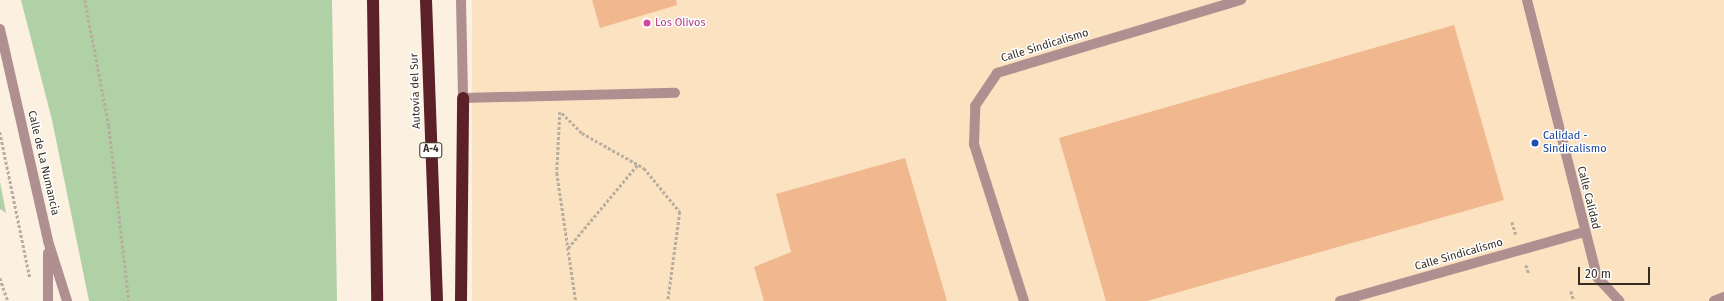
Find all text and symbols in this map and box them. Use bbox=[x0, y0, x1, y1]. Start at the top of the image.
place label: Los Olivos bbox=[655, 16, 706, 30]
marker: Los Olivos bbox=[642, 18, 652, 28]
street label: Calle Sindicalismo bbox=[1000, 26, 1090, 66]
street label: Autovía del Sur bbox=[408, 53, 424, 129]
street label: Calle de La Numancia bbox=[25, 109, 61, 217]
place label: Calidad - Sindicalismo bbox=[1543, 130, 1607, 156]
marker: Calidad - Sindicalismo bbox=[1530, 138, 1540, 148]
road number: A-4 bbox=[419, 142, 443, 158]
street label: Calle Calidad bbox=[1574, 165, 1602, 231]
street label: Calle Sindicalismo bbox=[1414, 236, 1504, 274]
scale bar bbox=[1580, 259, 1652, 285]
text: 20 m bbox=[1585, 267, 1611, 281]

